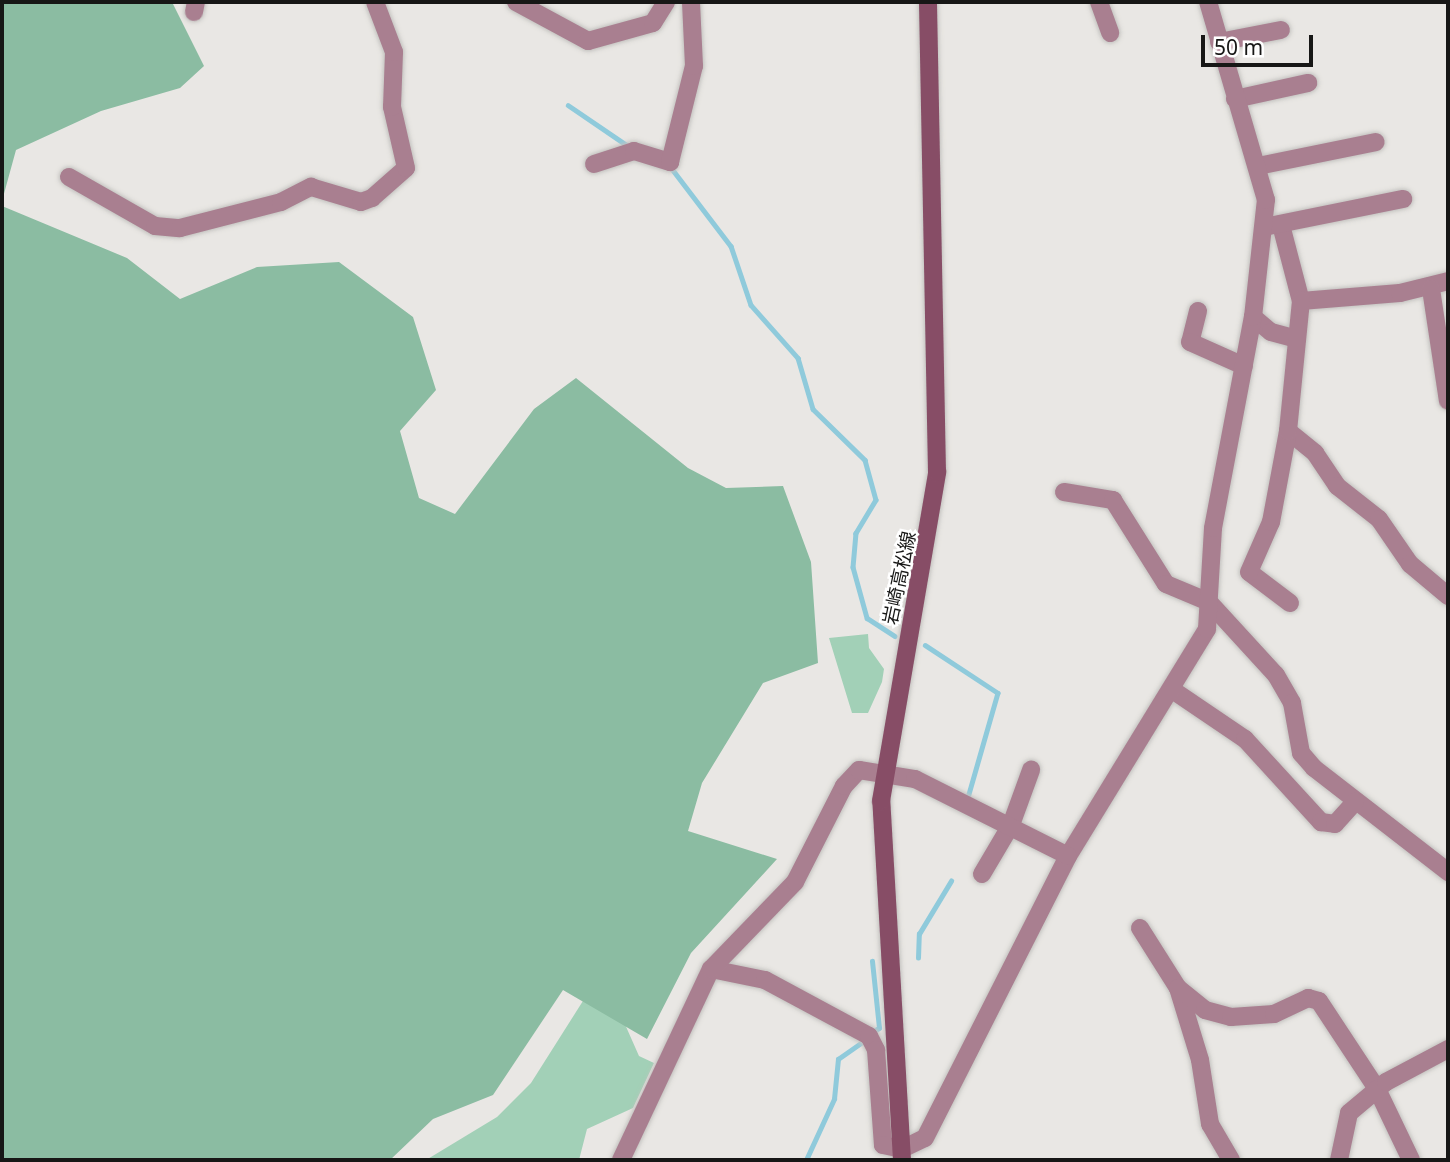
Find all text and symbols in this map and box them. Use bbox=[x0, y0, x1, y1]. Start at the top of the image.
scale bar bbox=[1205, 21, 1317, 65]
text: 50 m bbox=[1214, 33, 1263, 61]
street label: 岩崎高松線 bbox=[879, 529, 921, 627]

